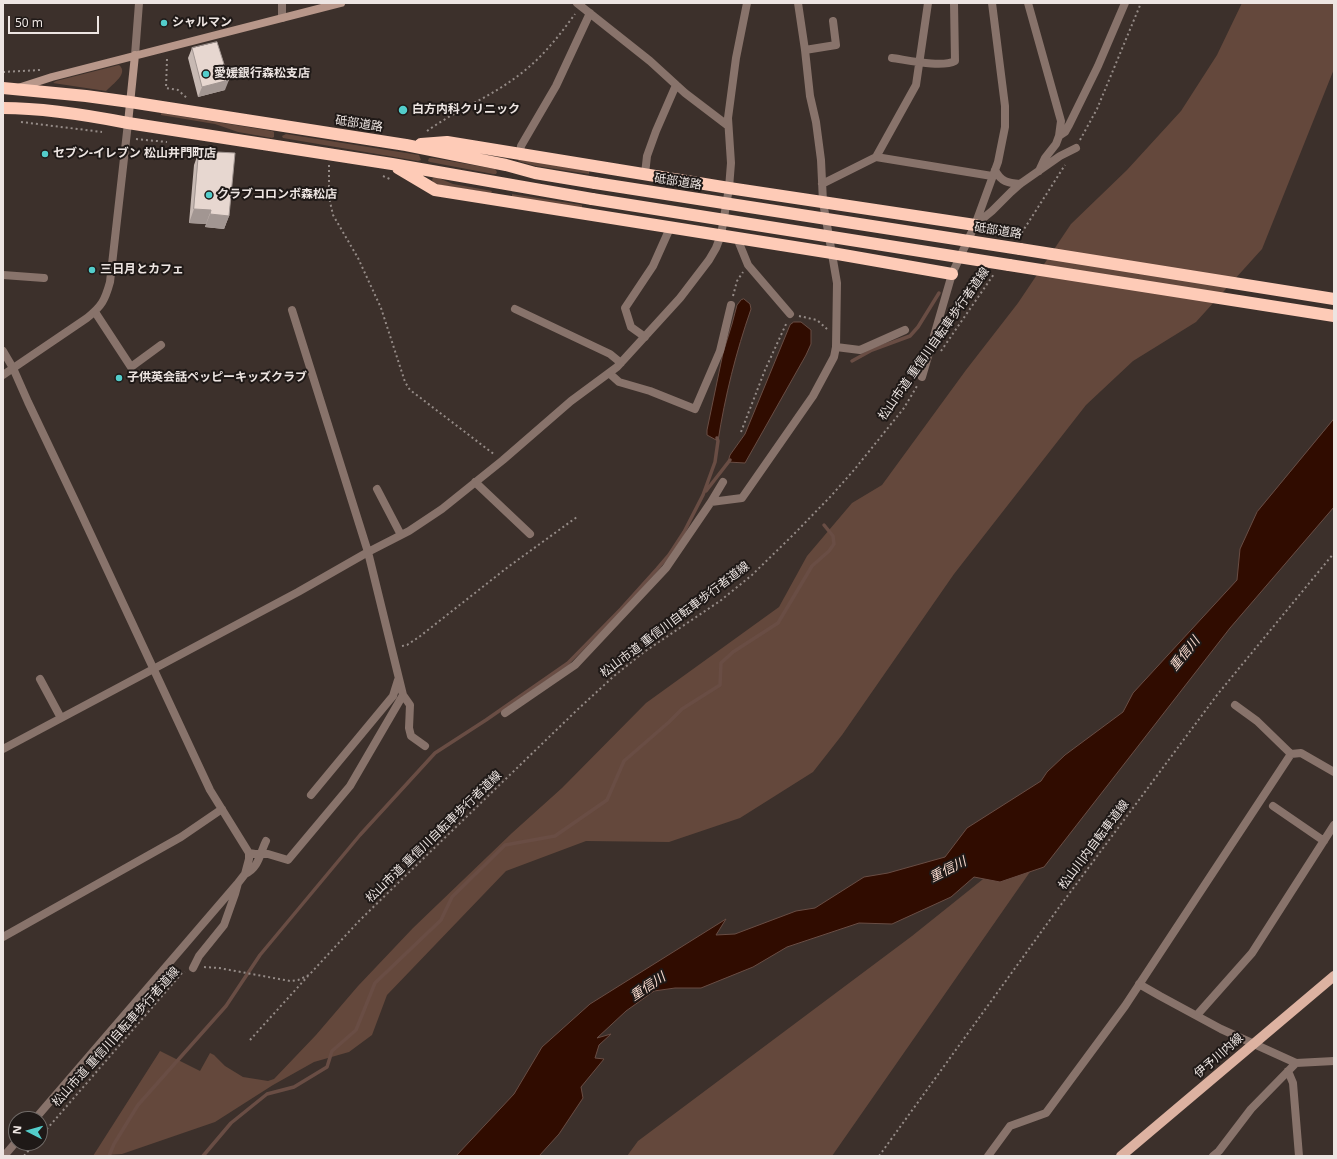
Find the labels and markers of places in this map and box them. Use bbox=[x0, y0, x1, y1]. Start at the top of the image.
place label: シャルマン bbox=[172, 16, 232, 30]
marker: シャルマン bbox=[159, 18, 169, 28]
place label: 愛媛銀行森松支店 bbox=[214, 67, 310, 81]
marker: 愛媛銀行森松支店 bbox=[201, 69, 211, 79]
place label: 白方内科クリニック bbox=[412, 103, 520, 117]
marker: 白方内科クリニック bbox=[397, 104, 409, 116]
place label: セブン-イレブン 松山井門町店 bbox=[53, 147, 216, 161]
marker: セブン-イレブン 松山井門町店 bbox=[40, 149, 50, 159]
place label: クラブコロンボ森松店 bbox=[217, 188, 337, 202]
marker: クラブコロンボ森松店 bbox=[204, 190, 214, 200]
place label: 三日月とカフェ bbox=[100, 263, 184, 277]
marker: 三日月とカフェ bbox=[87, 265, 97, 275]
place label: 子供英会話ペッピーキッズクラブ bbox=[127, 371, 307, 385]
marker: 子供英会話ペッピーキッズクラブ bbox=[114, 373, 124, 383]

